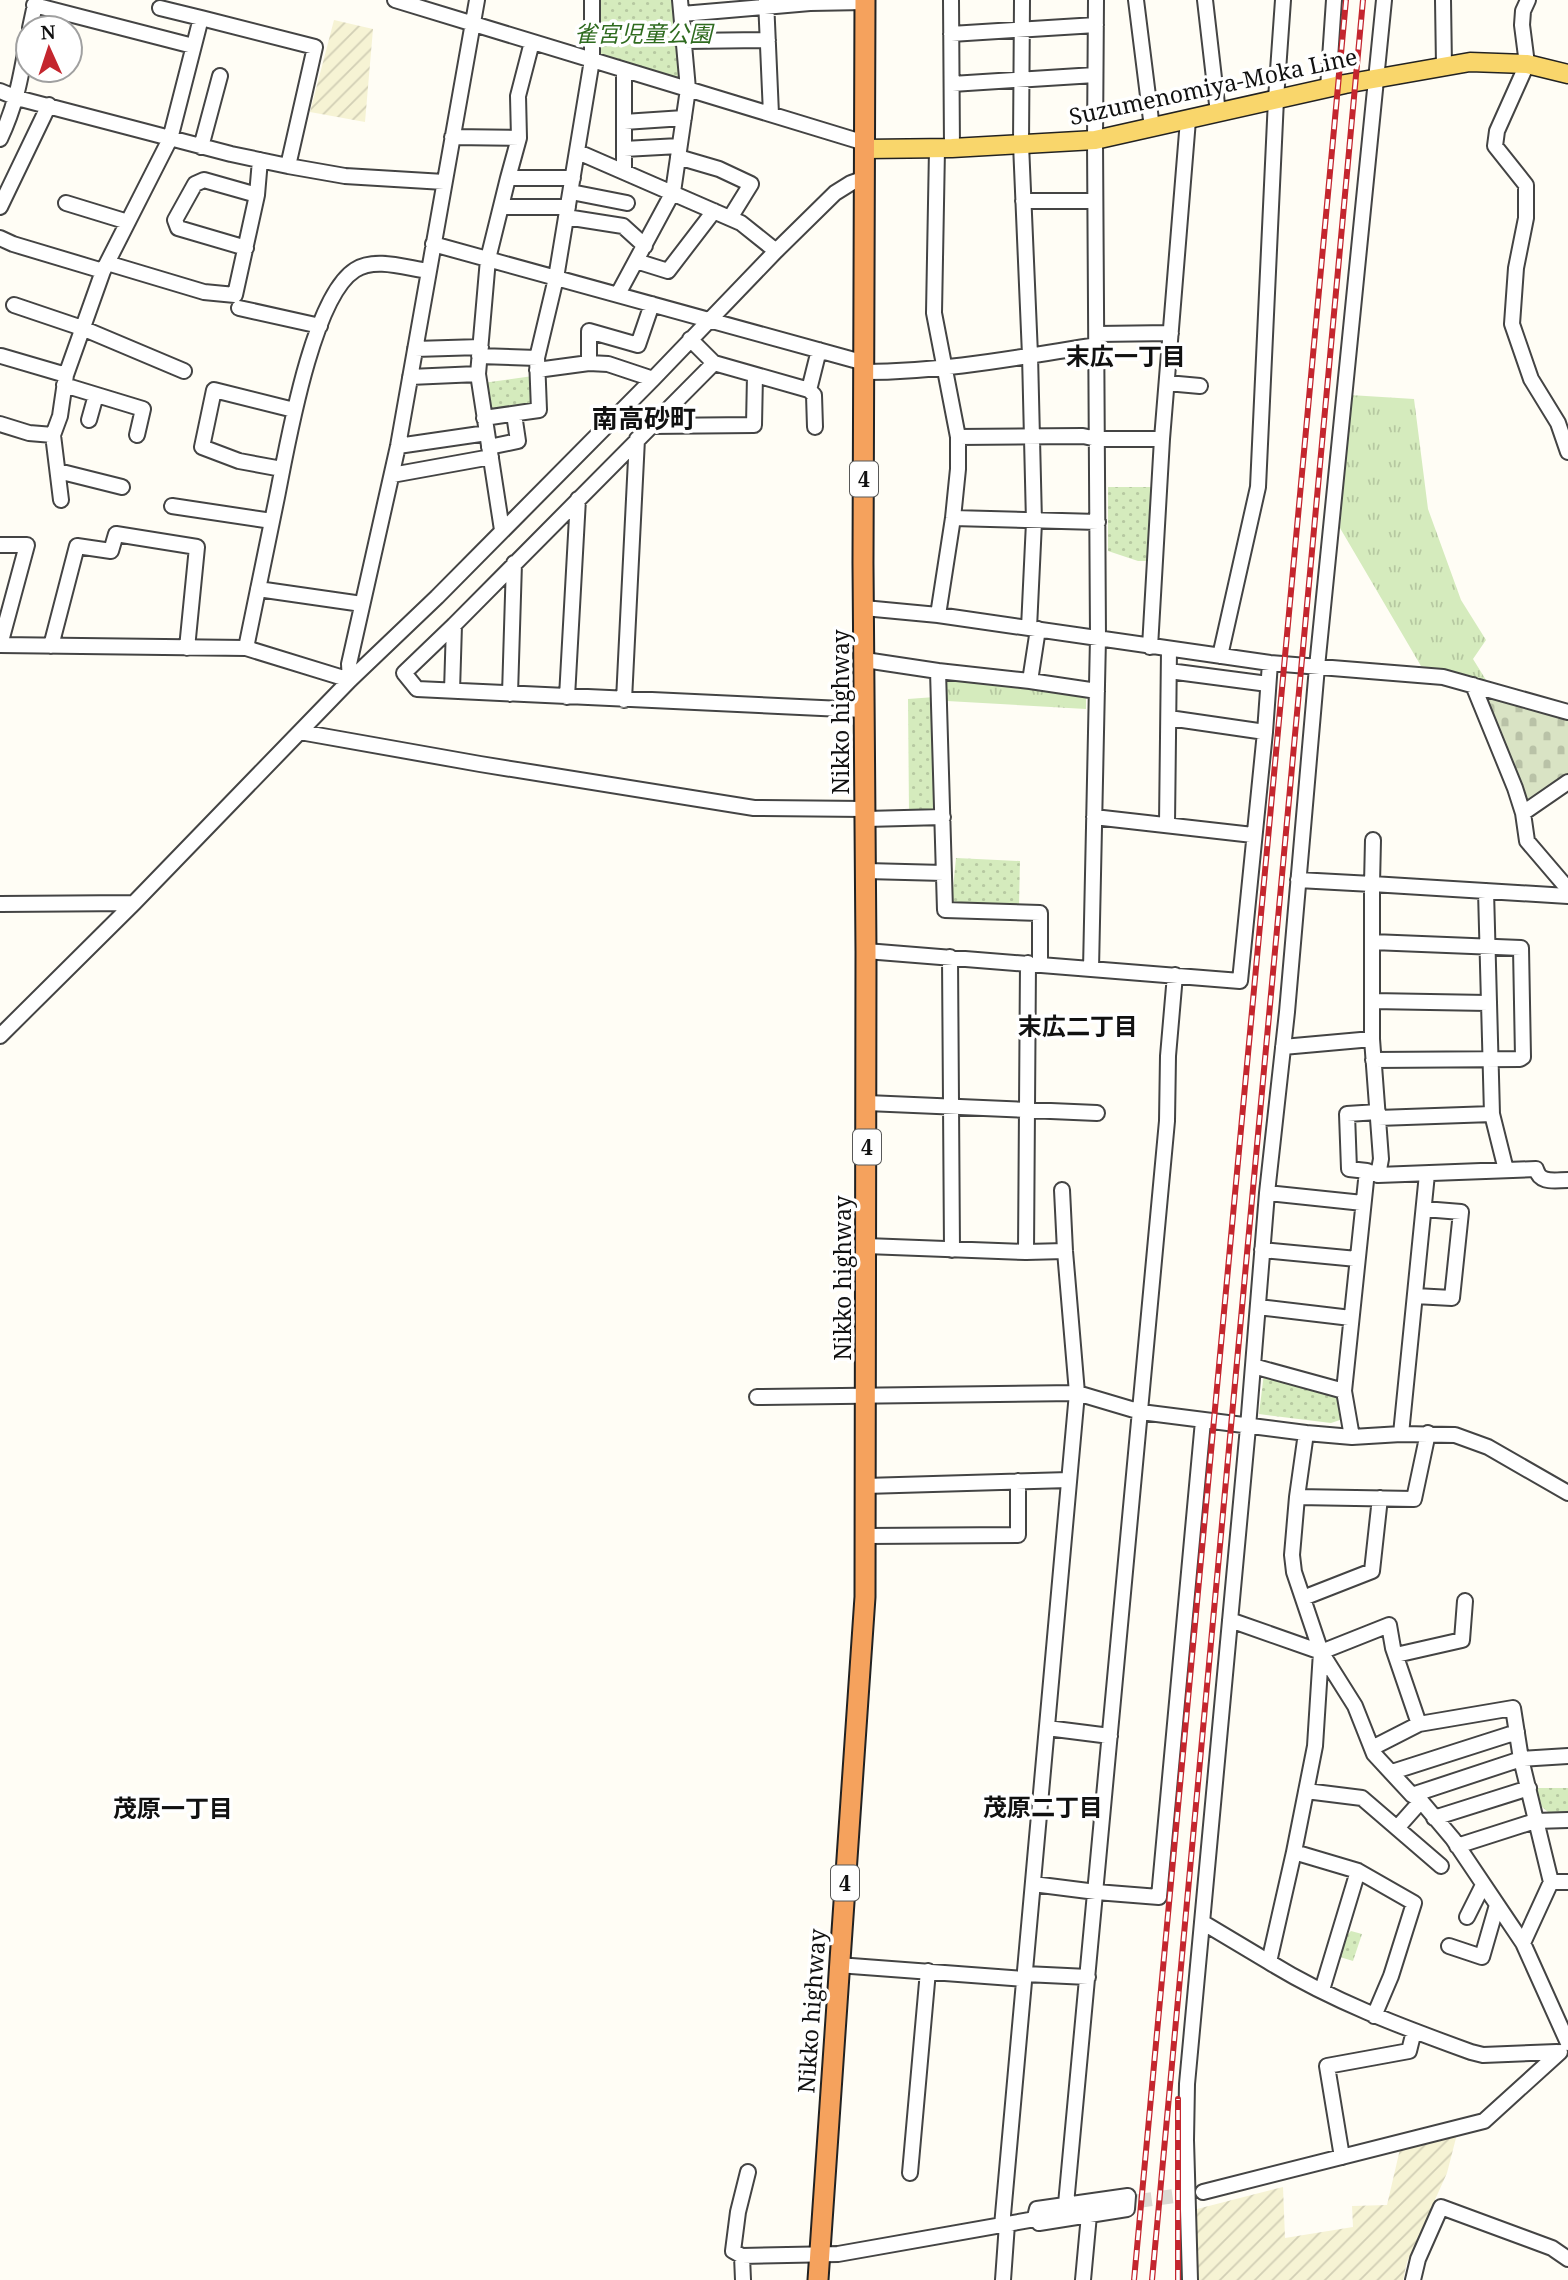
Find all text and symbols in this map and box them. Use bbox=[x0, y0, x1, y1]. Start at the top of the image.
north arrow bbox=[14, 14, 84, 84]
park label: 雀宮児童公園 bbox=[574, 17, 715, 49]
text: N bbox=[40, 19, 56, 45]
street label: Suzumenomiya-Moka Line bbox=[1066, 40, 1360, 132]
district label: 末広一丁目 bbox=[1066, 339, 1186, 372]
district label: 南高砂町 bbox=[592, 400, 696, 436]
road number: 4 bbox=[850, 462, 878, 496]
street label: Nikko highway bbox=[824, 630, 856, 794]
district label: 末広二丁目 bbox=[1018, 1009, 1138, 1042]
road number: 4 bbox=[853, 1130, 881, 1164]
street label: Nikko highway bbox=[826, 1196, 858, 1360]
district label: 茂原二丁目 bbox=[983, 1790, 1103, 1823]
district label: 茂原一丁目 bbox=[113, 1791, 233, 1824]
road number: 4 bbox=[831, 1866, 859, 1900]
street label: Nikko highway bbox=[789, 1928, 833, 2094]

